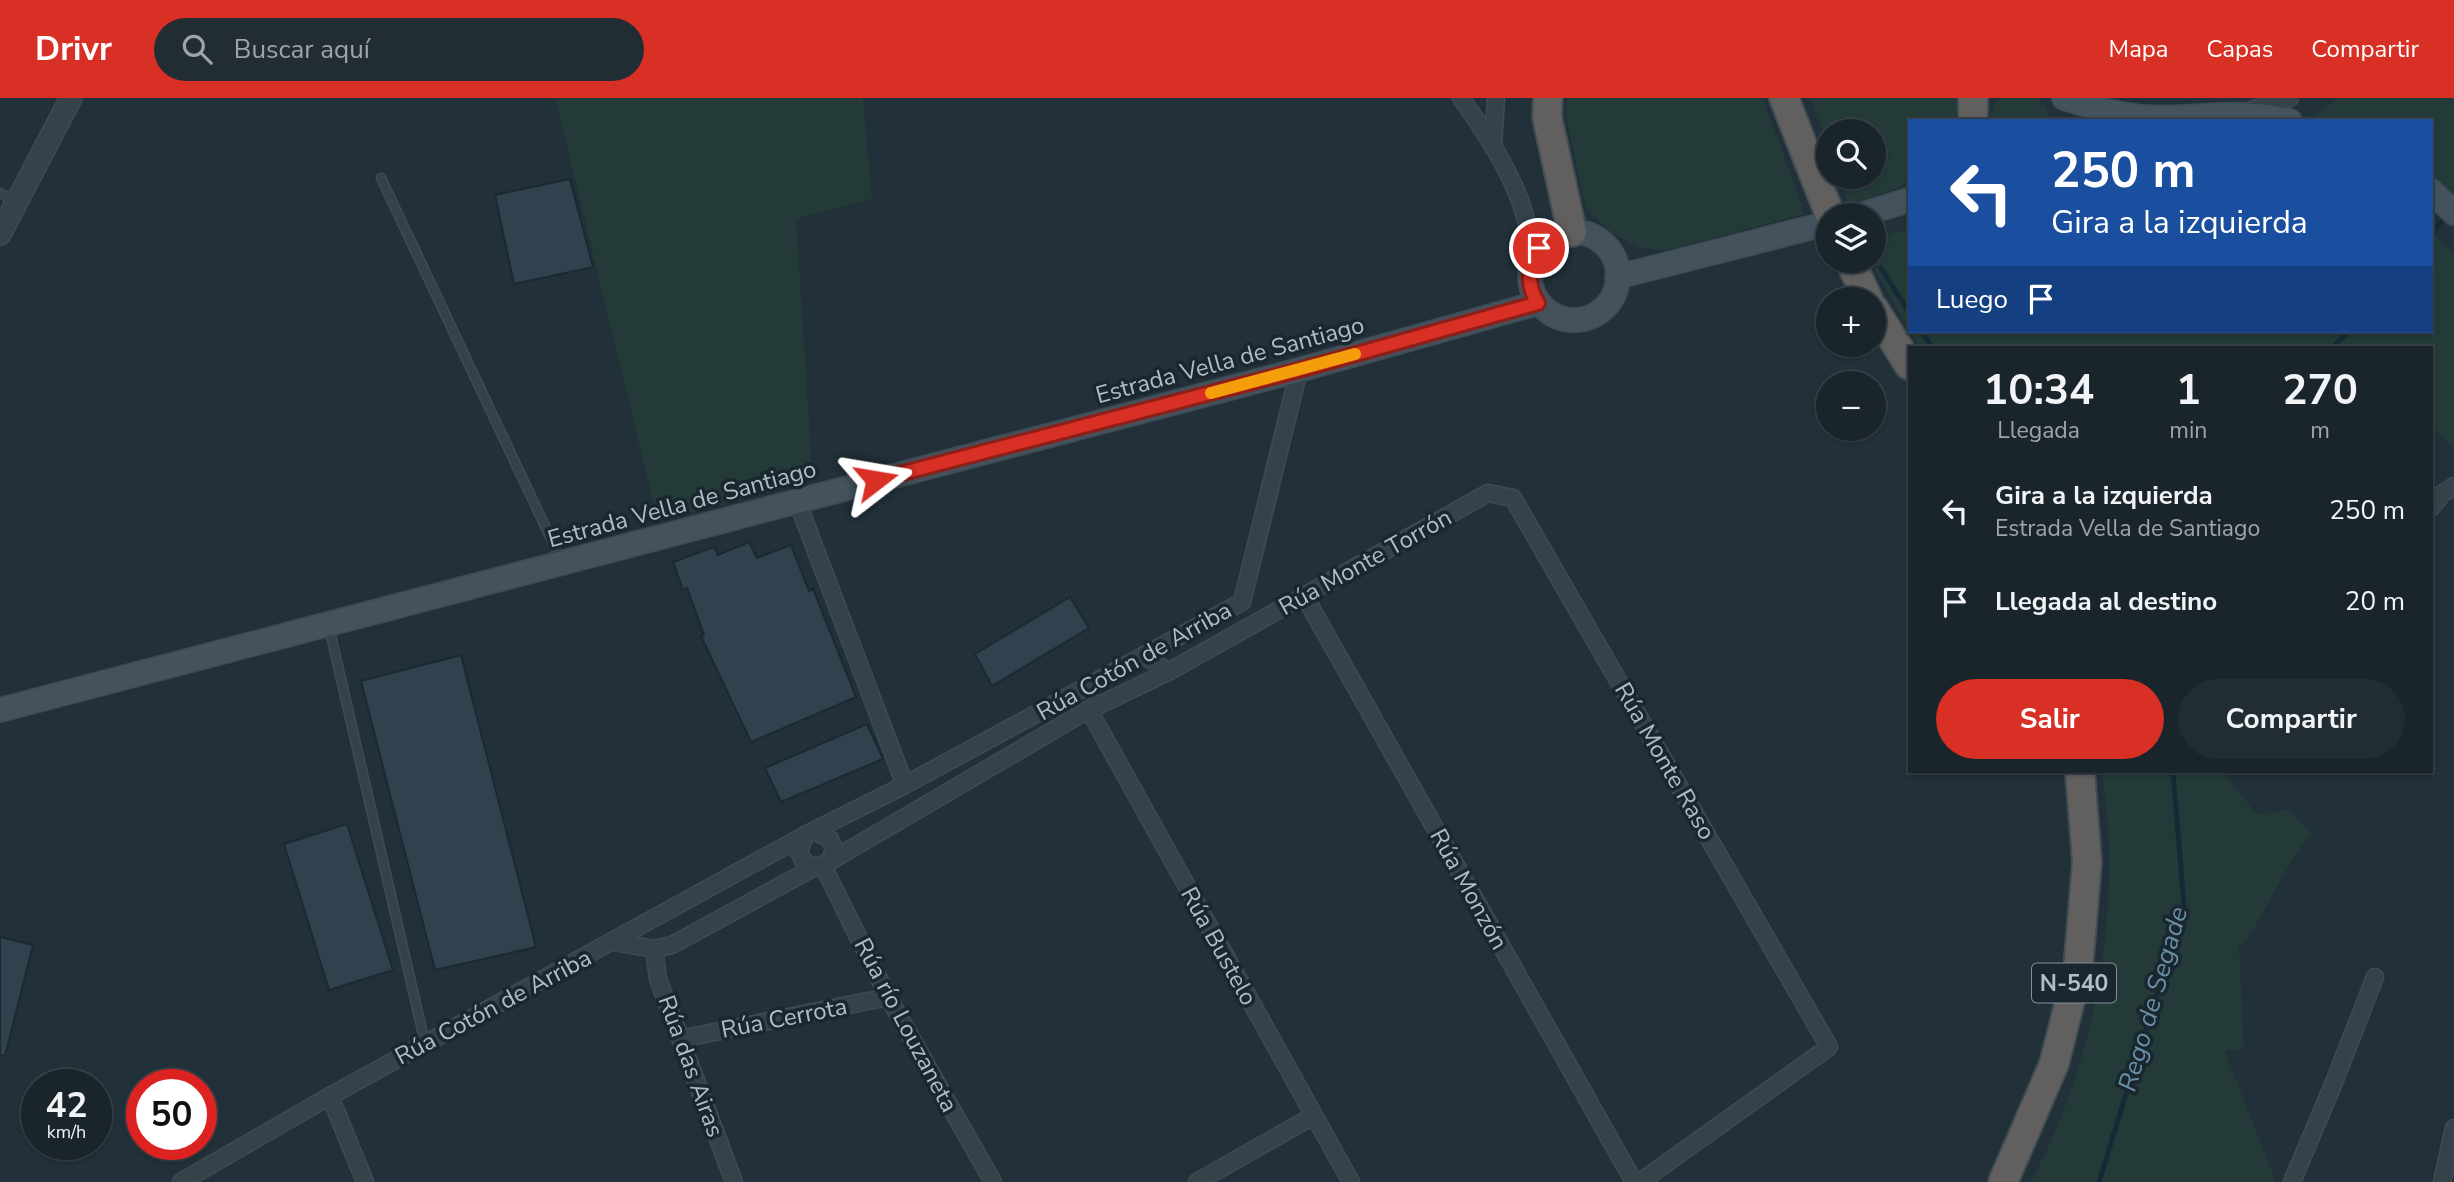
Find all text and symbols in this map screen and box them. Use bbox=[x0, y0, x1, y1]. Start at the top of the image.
search box bbox=[154, 18, 644, 81]
text: Drivr bbox=[35, 27, 112, 72]
icon: search bbox=[178, 30, 216, 68]
text: Buscar aquí bbox=[234, 32, 370, 67]
text: Mapa bbox=[2109, 33, 2169, 65]
text: Capas bbox=[2207, 33, 2273, 65]
text: Compartir bbox=[2311, 33, 2419, 65]
map controls bbox=[1816, 119, 1886, 441]
button: search bbox=[1816, 119, 1886, 189]
text: 250 m bbox=[2051, 137, 2195, 204]
icon: left bbox=[1936, 147, 2027, 238]
text: Gira a la izquierda bbox=[2051, 201, 2308, 244]
button: layers bbox=[1816, 203, 1886, 273]
pin bbox=[1509, 218, 1569, 278]
icon: arrive bbox=[1520, 229, 1558, 267]
icon: arrive bbox=[2022, 280, 2060, 318]
text: Luego bbox=[1936, 282, 2008, 317]
button: + bbox=[1816, 287, 1886, 357]
street label: Estrada Vella de Santiago bbox=[1092, 309, 1368, 411]
text: 10:34 bbox=[1983, 362, 2094, 419]
text: 1 bbox=[2176, 362, 2201, 419]
text: 270 bbox=[2282, 362, 2358, 419]
button: − bbox=[1816, 371, 1886, 441]
text: Llegada bbox=[1997, 415, 2080, 446]
text: min bbox=[2169, 415, 2207, 446]
text: m bbox=[2310, 415, 2330, 446]
position arrow bbox=[839, 443, 913, 517]
street label: Estrada Vella de Santiago bbox=[544, 453, 820, 555]
text: Gira a la izquierda bbox=[1995, 478, 2213, 513]
icon: left bbox=[1936, 492, 1974, 530]
text: 250 m bbox=[2329, 493, 2405, 528]
street label: Rúa Monte Torrón bbox=[1273, 501, 1457, 623]
text: Estrada Vella de Santiago bbox=[1995, 513, 2260, 544]
icon: arrive bbox=[1936, 583, 1974, 621]
text: Llegada al destino bbox=[1995, 584, 2217, 619]
text: 20 m bbox=[2345, 584, 2405, 619]
street label: Rúa Cotón de Arriba bbox=[1031, 594, 1237, 728]
street label: Rúa Monte Raso bbox=[1607, 676, 1723, 846]
button: Salir bbox=[1936, 679, 2164, 759]
button: Compartir bbox=[2178, 679, 2405, 759]
street label: Rúa Monzón bbox=[1423, 823, 1515, 955]
street label: Rúa Bustelo bbox=[1173, 881, 1265, 1011]
water label: Rego de Segade bbox=[2110, 902, 2196, 1096]
street label: Rúa río Louzaneta bbox=[847, 932, 965, 1118]
street label: Rúa Cotón de Arriba bbox=[389, 942, 597, 1072]
road number: N-540 bbox=[2032, 964, 2116, 1002]
street label: Rúa Cerrota bbox=[718, 990, 850, 1046]
street label: Rúa das Airas bbox=[651, 991, 731, 1141]
speed limit sign: 50 bbox=[126, 1069, 217, 1160]
text: 42 bbox=[45, 1082, 88, 1129]
text: km/h bbox=[47, 1120, 86, 1144]

